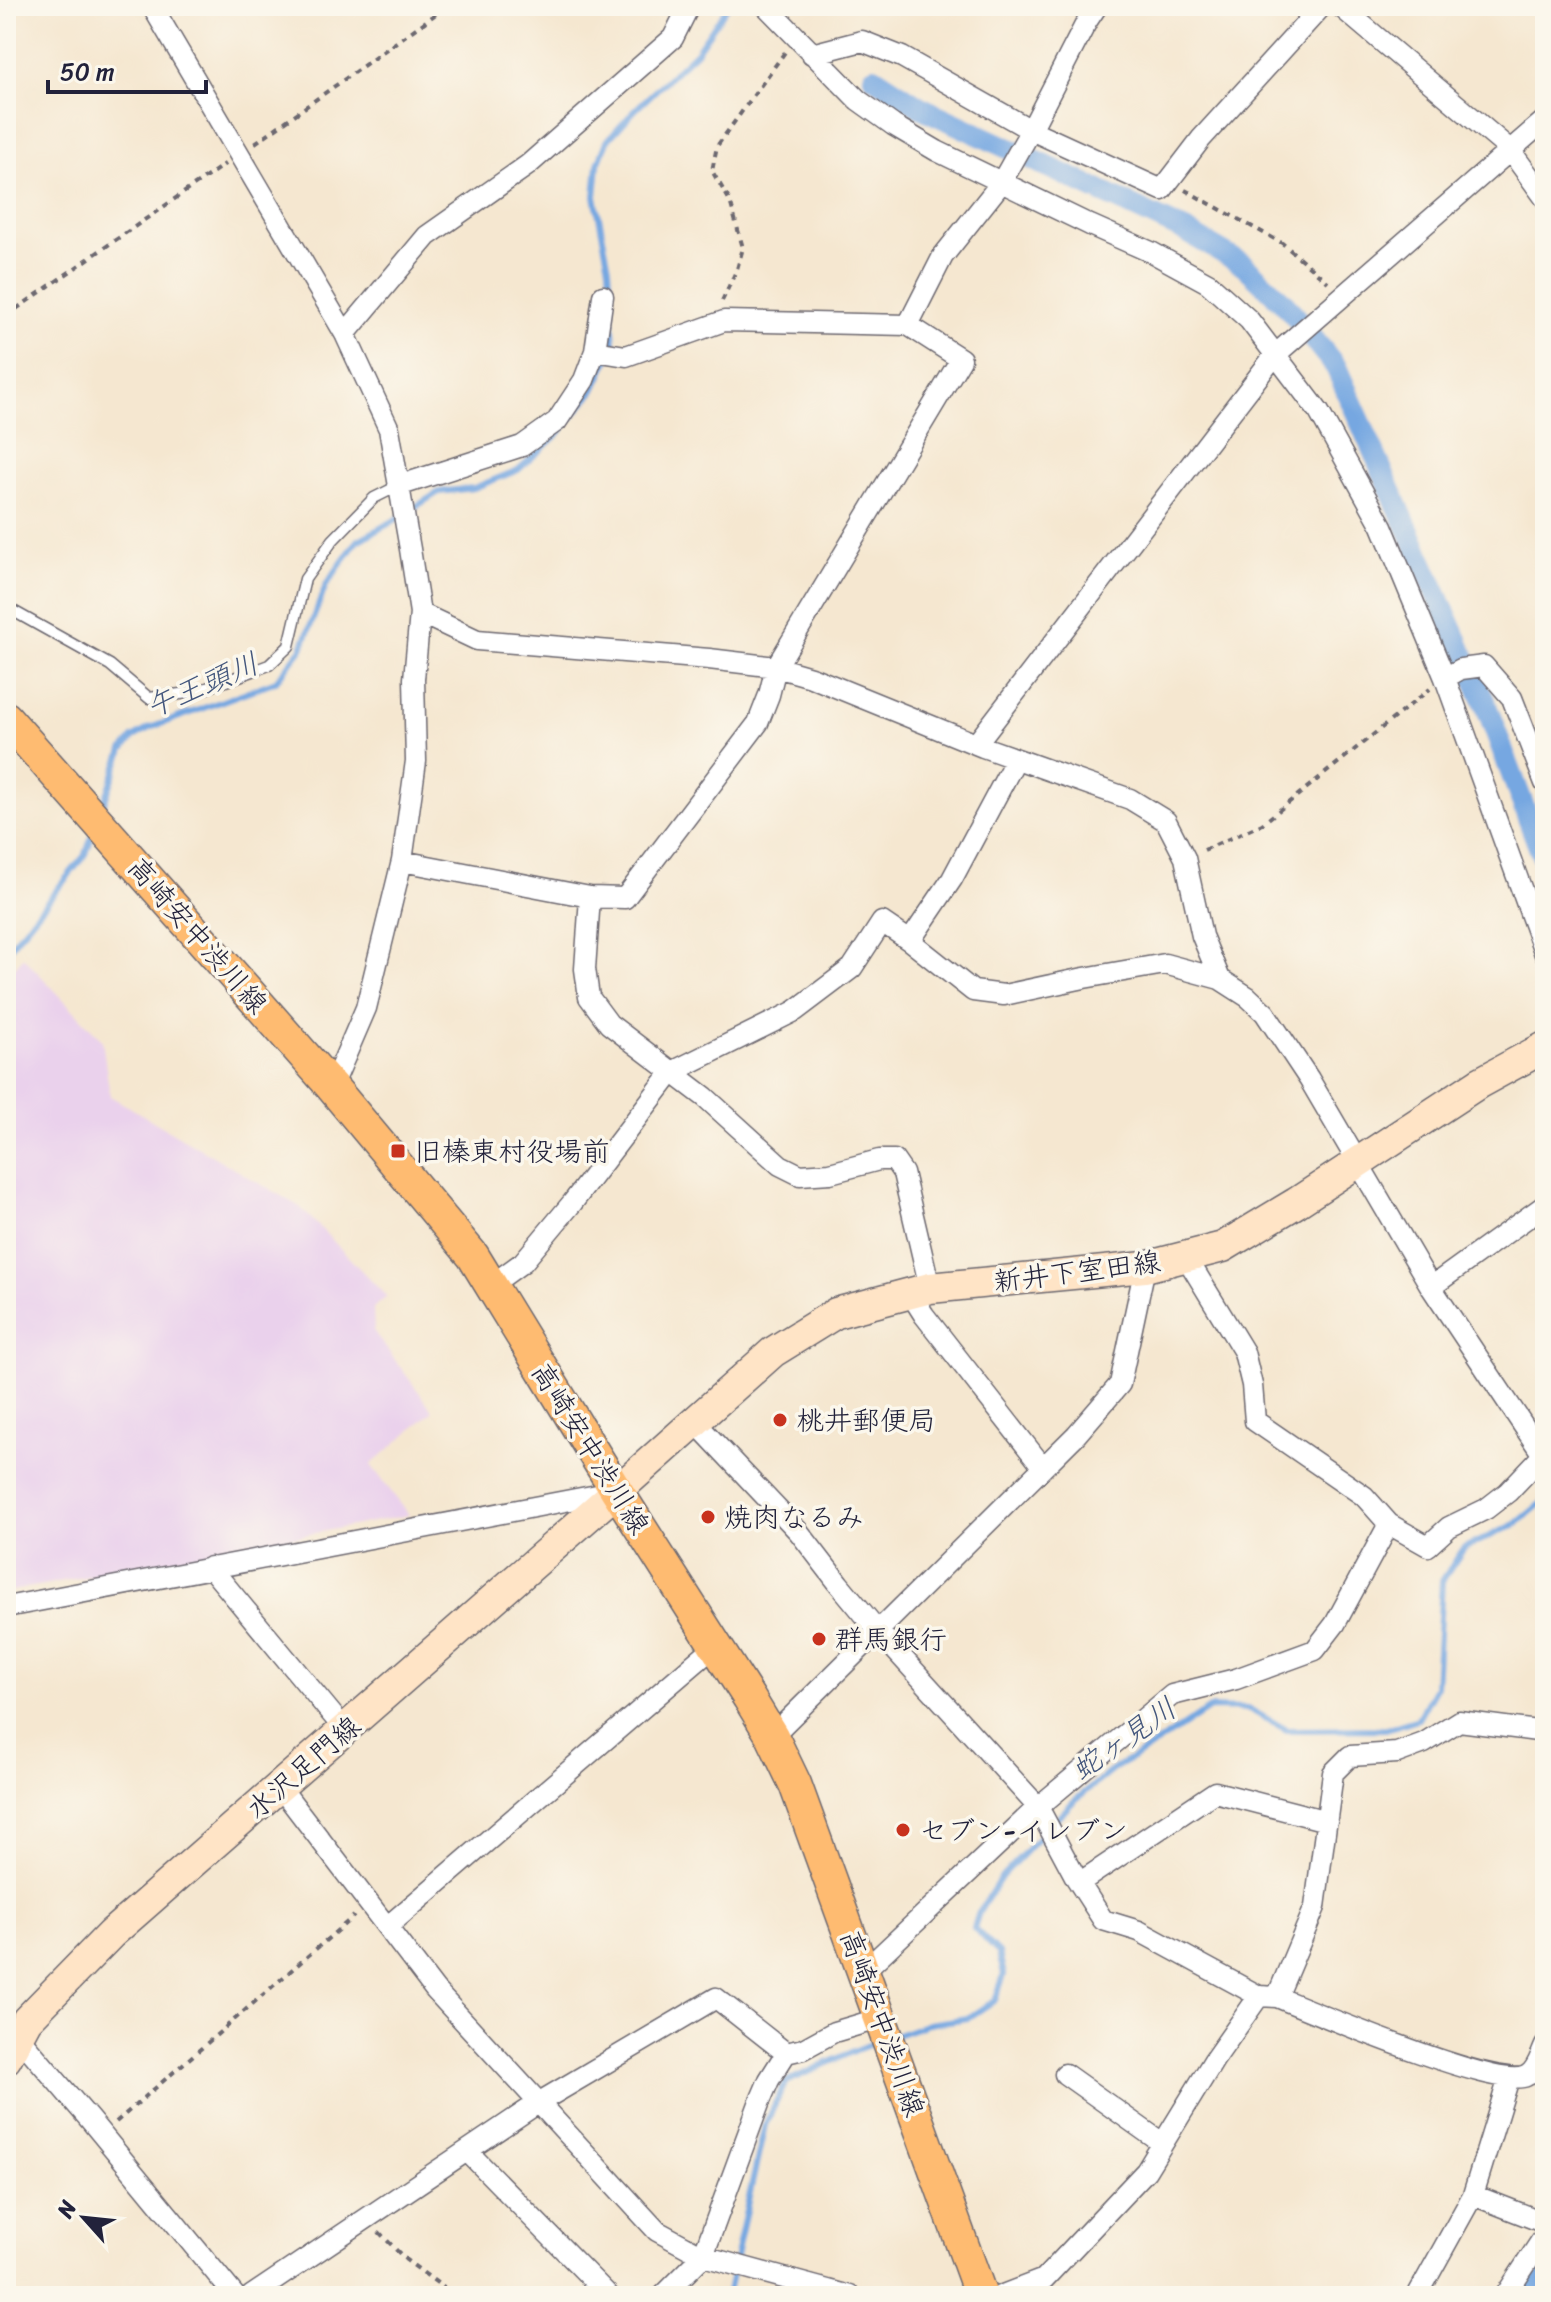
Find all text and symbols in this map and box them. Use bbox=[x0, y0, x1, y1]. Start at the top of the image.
scale bar bbox=[48, 44, 206, 94]
text: 50 m bbox=[60, 51, 115, 93]
water label: 午王頭川 bbox=[136, 637, 268, 733]
street label: 高崎安中渋川線 bbox=[115, 845, 280, 1025]
place label: 旧榛東村役場前 bbox=[414, 1127, 610, 1176]
marker: 旧榛東村役場前 bbox=[389, 1142, 407, 1160]
street label: 新井下室田線 bbox=[991, 1237, 1163, 1306]
street label: 高崎安中渋川線 bbox=[518, 1352, 663, 1544]
place label: 桃井郵便局 bbox=[796, 1396, 936, 1445]
marker: 桃井郵便局 bbox=[771, 1411, 789, 1429]
place label: 焼肉なるみ bbox=[724, 1493, 864, 1542]
marker: 焼肉なるみ bbox=[699, 1508, 717, 1526]
place label: 群馬銀行 bbox=[835, 1615, 947, 1664]
marker: 群馬銀行 bbox=[810, 1630, 828, 1648]
water label: 蛇ヶ見川 bbox=[1059, 1682, 1189, 1796]
street label: 水沢足門線 bbox=[234, 1703, 372, 1832]
place label: セブン-イレブン bbox=[919, 1806, 1128, 1855]
marker: セブン-イレブン bbox=[894, 1821, 912, 1839]
street label: 高崎安中渋川線 bbox=[826, 1923, 939, 2124]
north arrow bbox=[44, 2178, 124, 2258]
text: N bbox=[45, 2193, 88, 2226]

